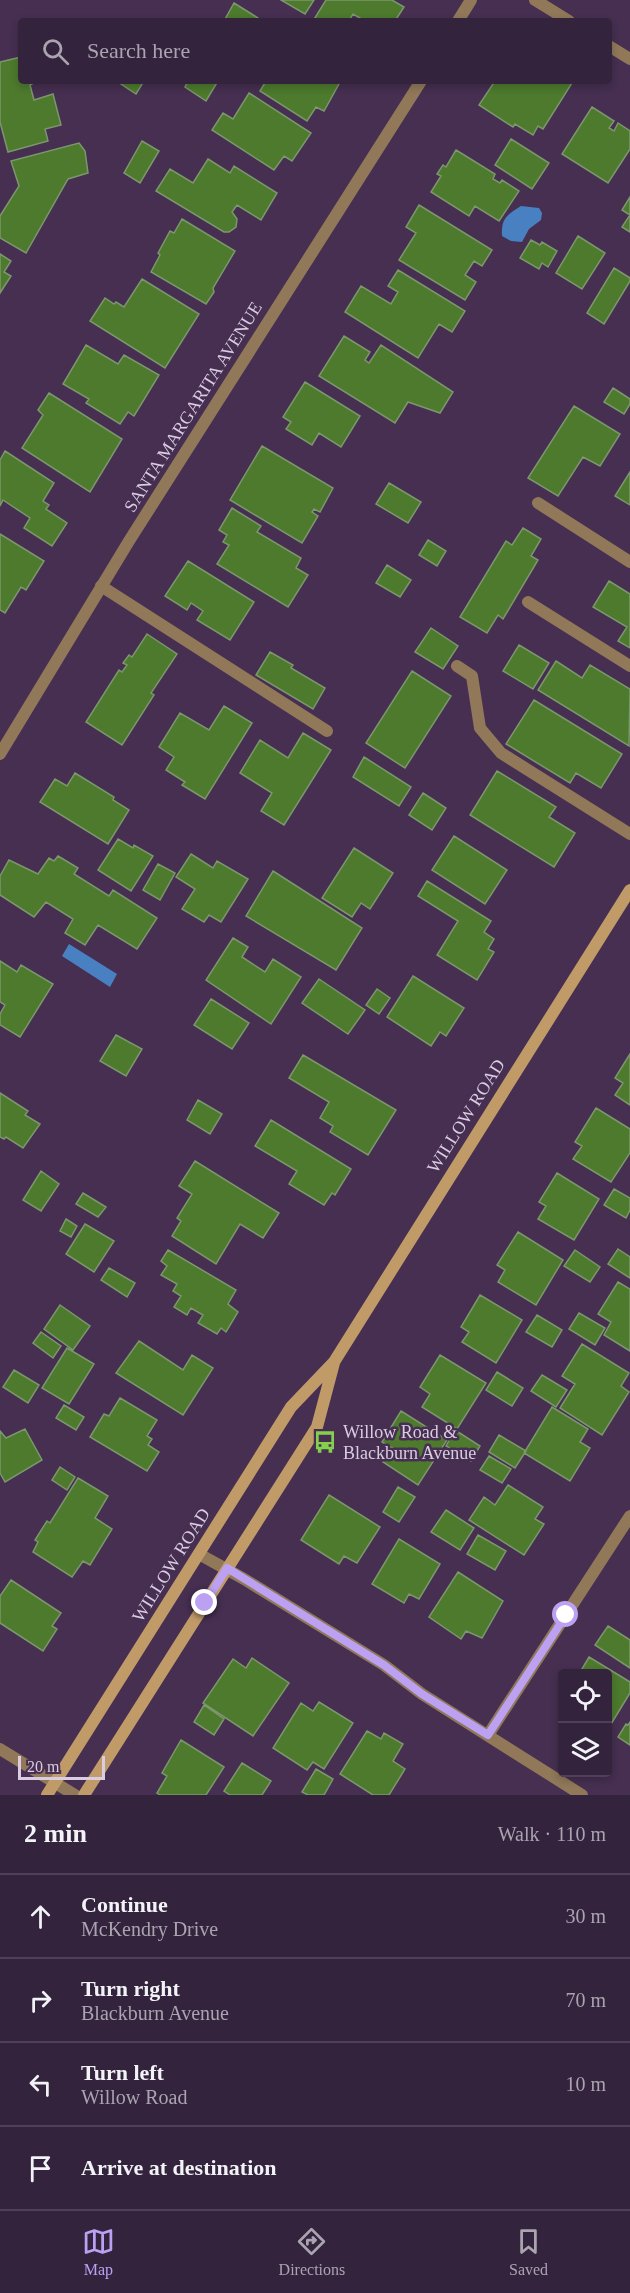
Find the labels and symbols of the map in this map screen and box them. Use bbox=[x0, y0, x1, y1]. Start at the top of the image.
street label: SANTA MARGARITA AVENUE bbox=[120, 298, 266, 516]
street label: WILLOW ROAD bbox=[423, 1056, 509, 1176]
place label: Willow Road & Blackburn Avenue bbox=[343, 1422, 476, 1463]
bus stop icon: Willow Road & Blackburn Avenue bbox=[312, 1429, 338, 1455]
street label: WILLOW ROAD bbox=[128, 1505, 214, 1625]
route end bbox=[191, 1589, 217, 1615]
route start bbox=[552, 1601, 578, 1627]
scale bar bbox=[18, 1753, 105, 1780]

